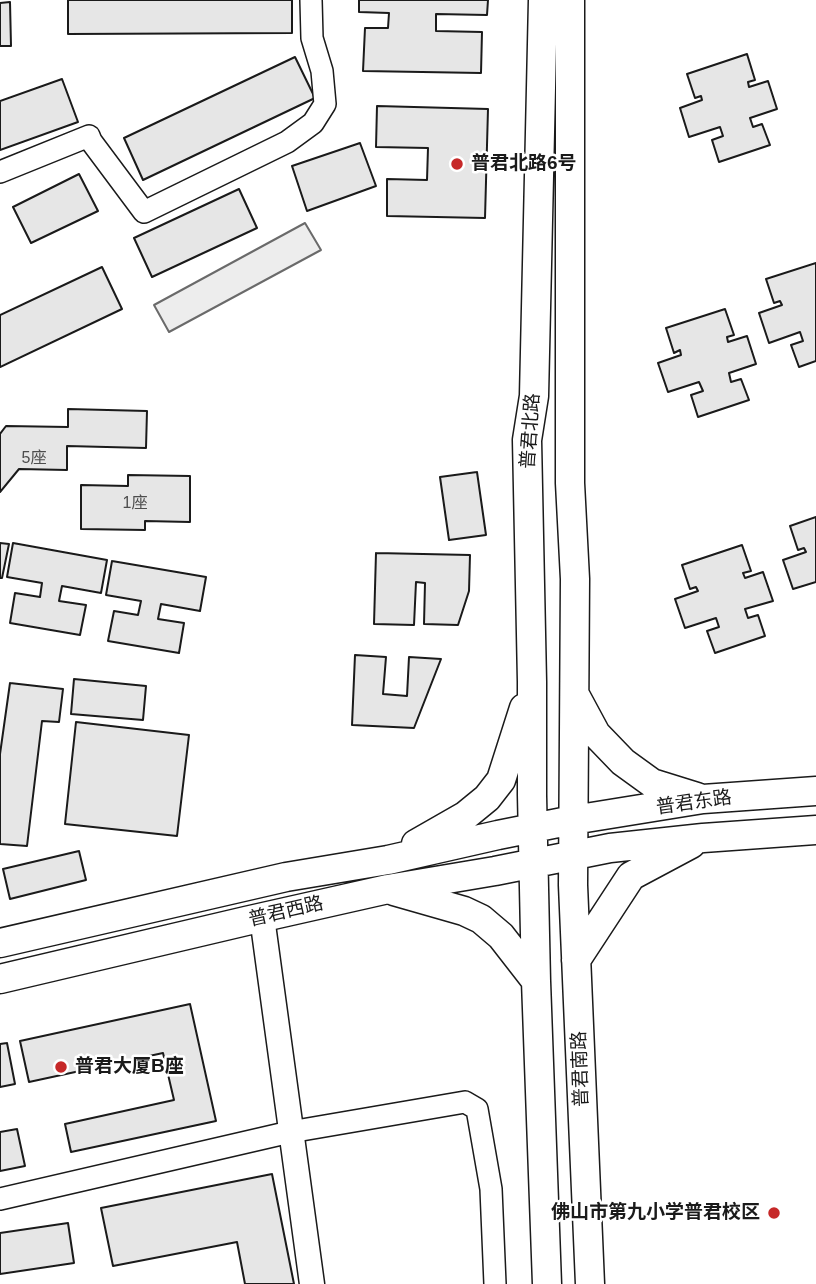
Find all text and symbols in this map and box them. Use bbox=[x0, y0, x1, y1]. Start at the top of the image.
place label: 普君北路6号 bbox=[471, 153, 577, 175]
marker: 普君北路6号 bbox=[449, 156, 465, 172]
street label: 普君北路 bbox=[517, 392, 545, 470]
house number: 5座 bbox=[22, 449, 46, 469]
house number: 1座 bbox=[123, 494, 147, 514]
street label: 普君东路 bbox=[655, 786, 733, 820]
street label: 普君西路 bbox=[246, 892, 326, 932]
street label: 普君南路 bbox=[568, 1031, 594, 1107]
place label: 普君大厦B座 bbox=[75, 1056, 184, 1078]
marker: 普君大厦B座 bbox=[53, 1059, 69, 1075]
place label: 佛山市第九小学普君校区 bbox=[551, 1202, 760, 1224]
marker: 佛山市第九小学普君校区 bbox=[766, 1205, 782, 1221]

